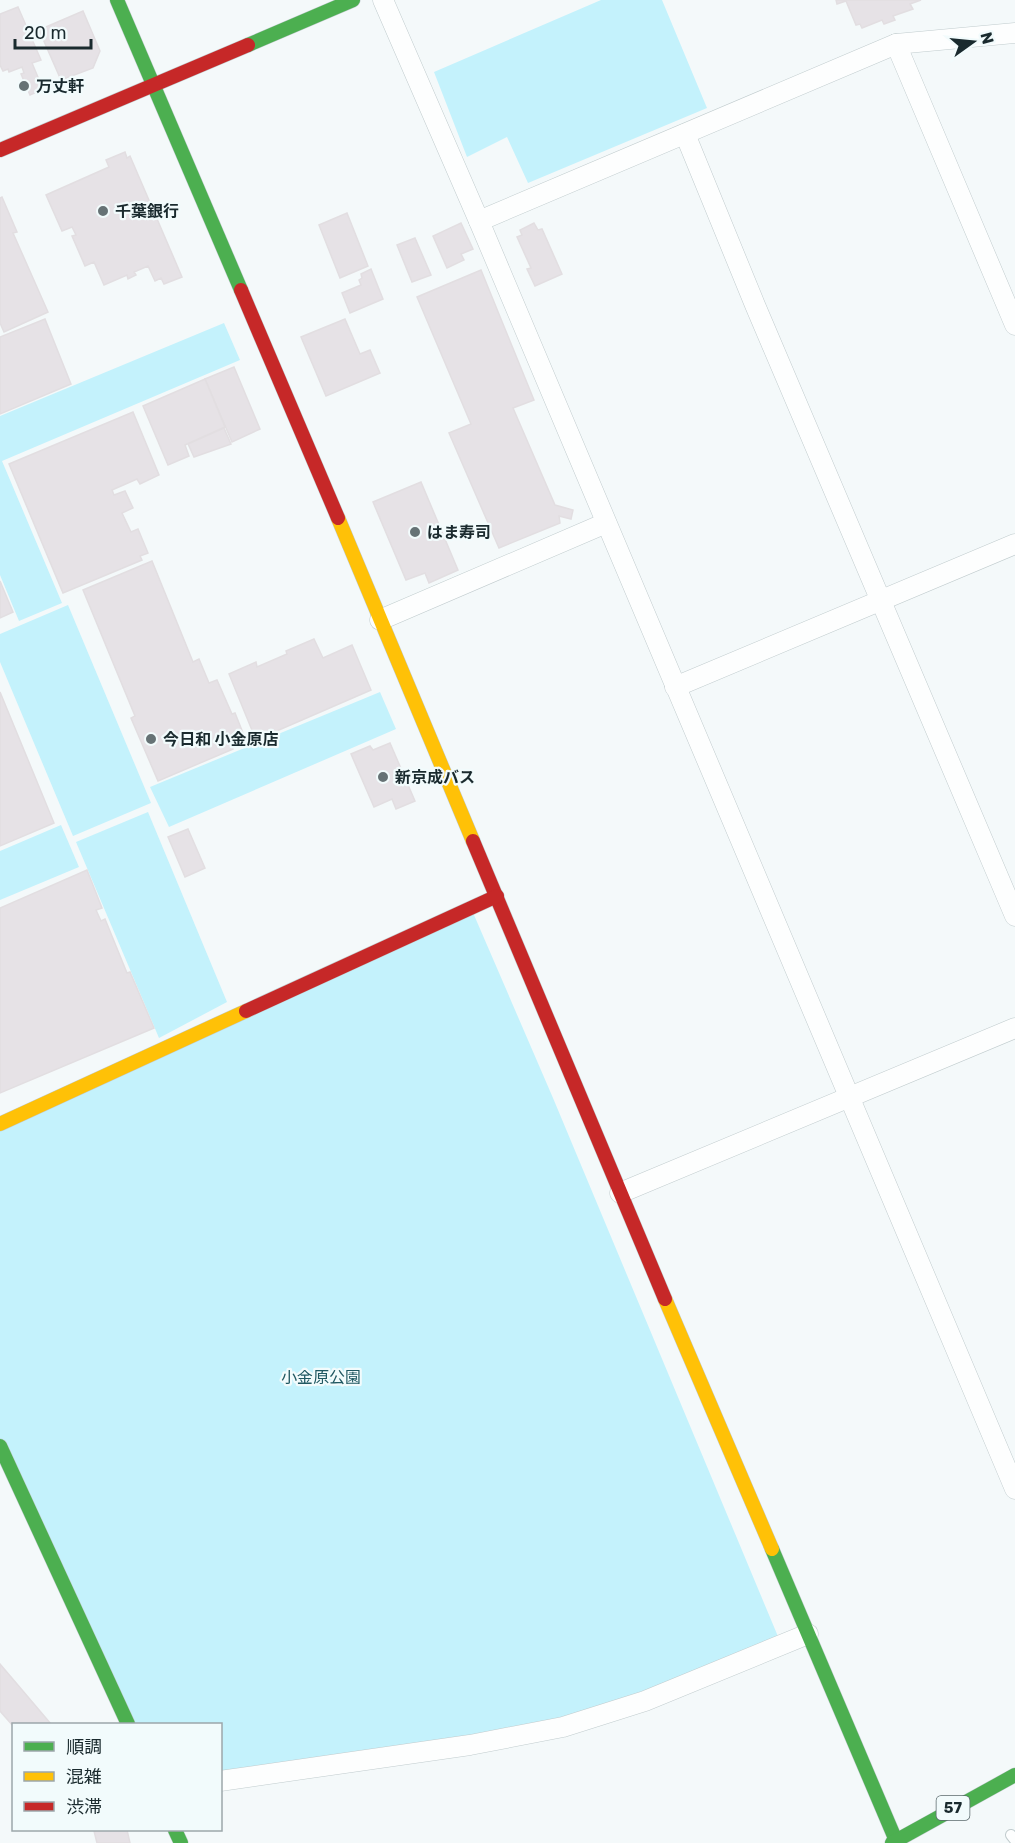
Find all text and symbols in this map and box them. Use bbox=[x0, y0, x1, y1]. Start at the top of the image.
scale bar bbox=[15, 12, 92, 50]
north arrow bbox=[943, 12, 1003, 72]
text: 20 m bbox=[24, 22, 66, 44]
text: N bbox=[976, 30, 998, 46]
place label: 万丈軒 bbox=[36, 77, 84, 96]
marker: 万丈軒 bbox=[17, 79, 31, 93]
place label: 千葉銀行 bbox=[115, 202, 179, 221]
marker: 千葉銀行 bbox=[96, 204, 110, 218]
place label: はま寿司 bbox=[427, 523, 491, 542]
marker: はま寿司 bbox=[408, 525, 422, 539]
place label: 今日和 小金原店 bbox=[163, 730, 278, 749]
marker: 今日和 小金原店 bbox=[144, 732, 158, 746]
place label: 新京成バス bbox=[395, 768, 475, 787]
marker: 新京成バス bbox=[376, 770, 390, 784]
park label: 小金原公園 bbox=[281, 1368, 361, 1387]
legend bbox=[12, 1723, 222, 1831]
text: 順調 bbox=[66, 1736, 102, 1758]
text: 混雑 bbox=[66, 1766, 102, 1788]
text: 渋滞 bbox=[66, 1796, 102, 1818]
road number: 57 bbox=[936, 1796, 970, 1820]

